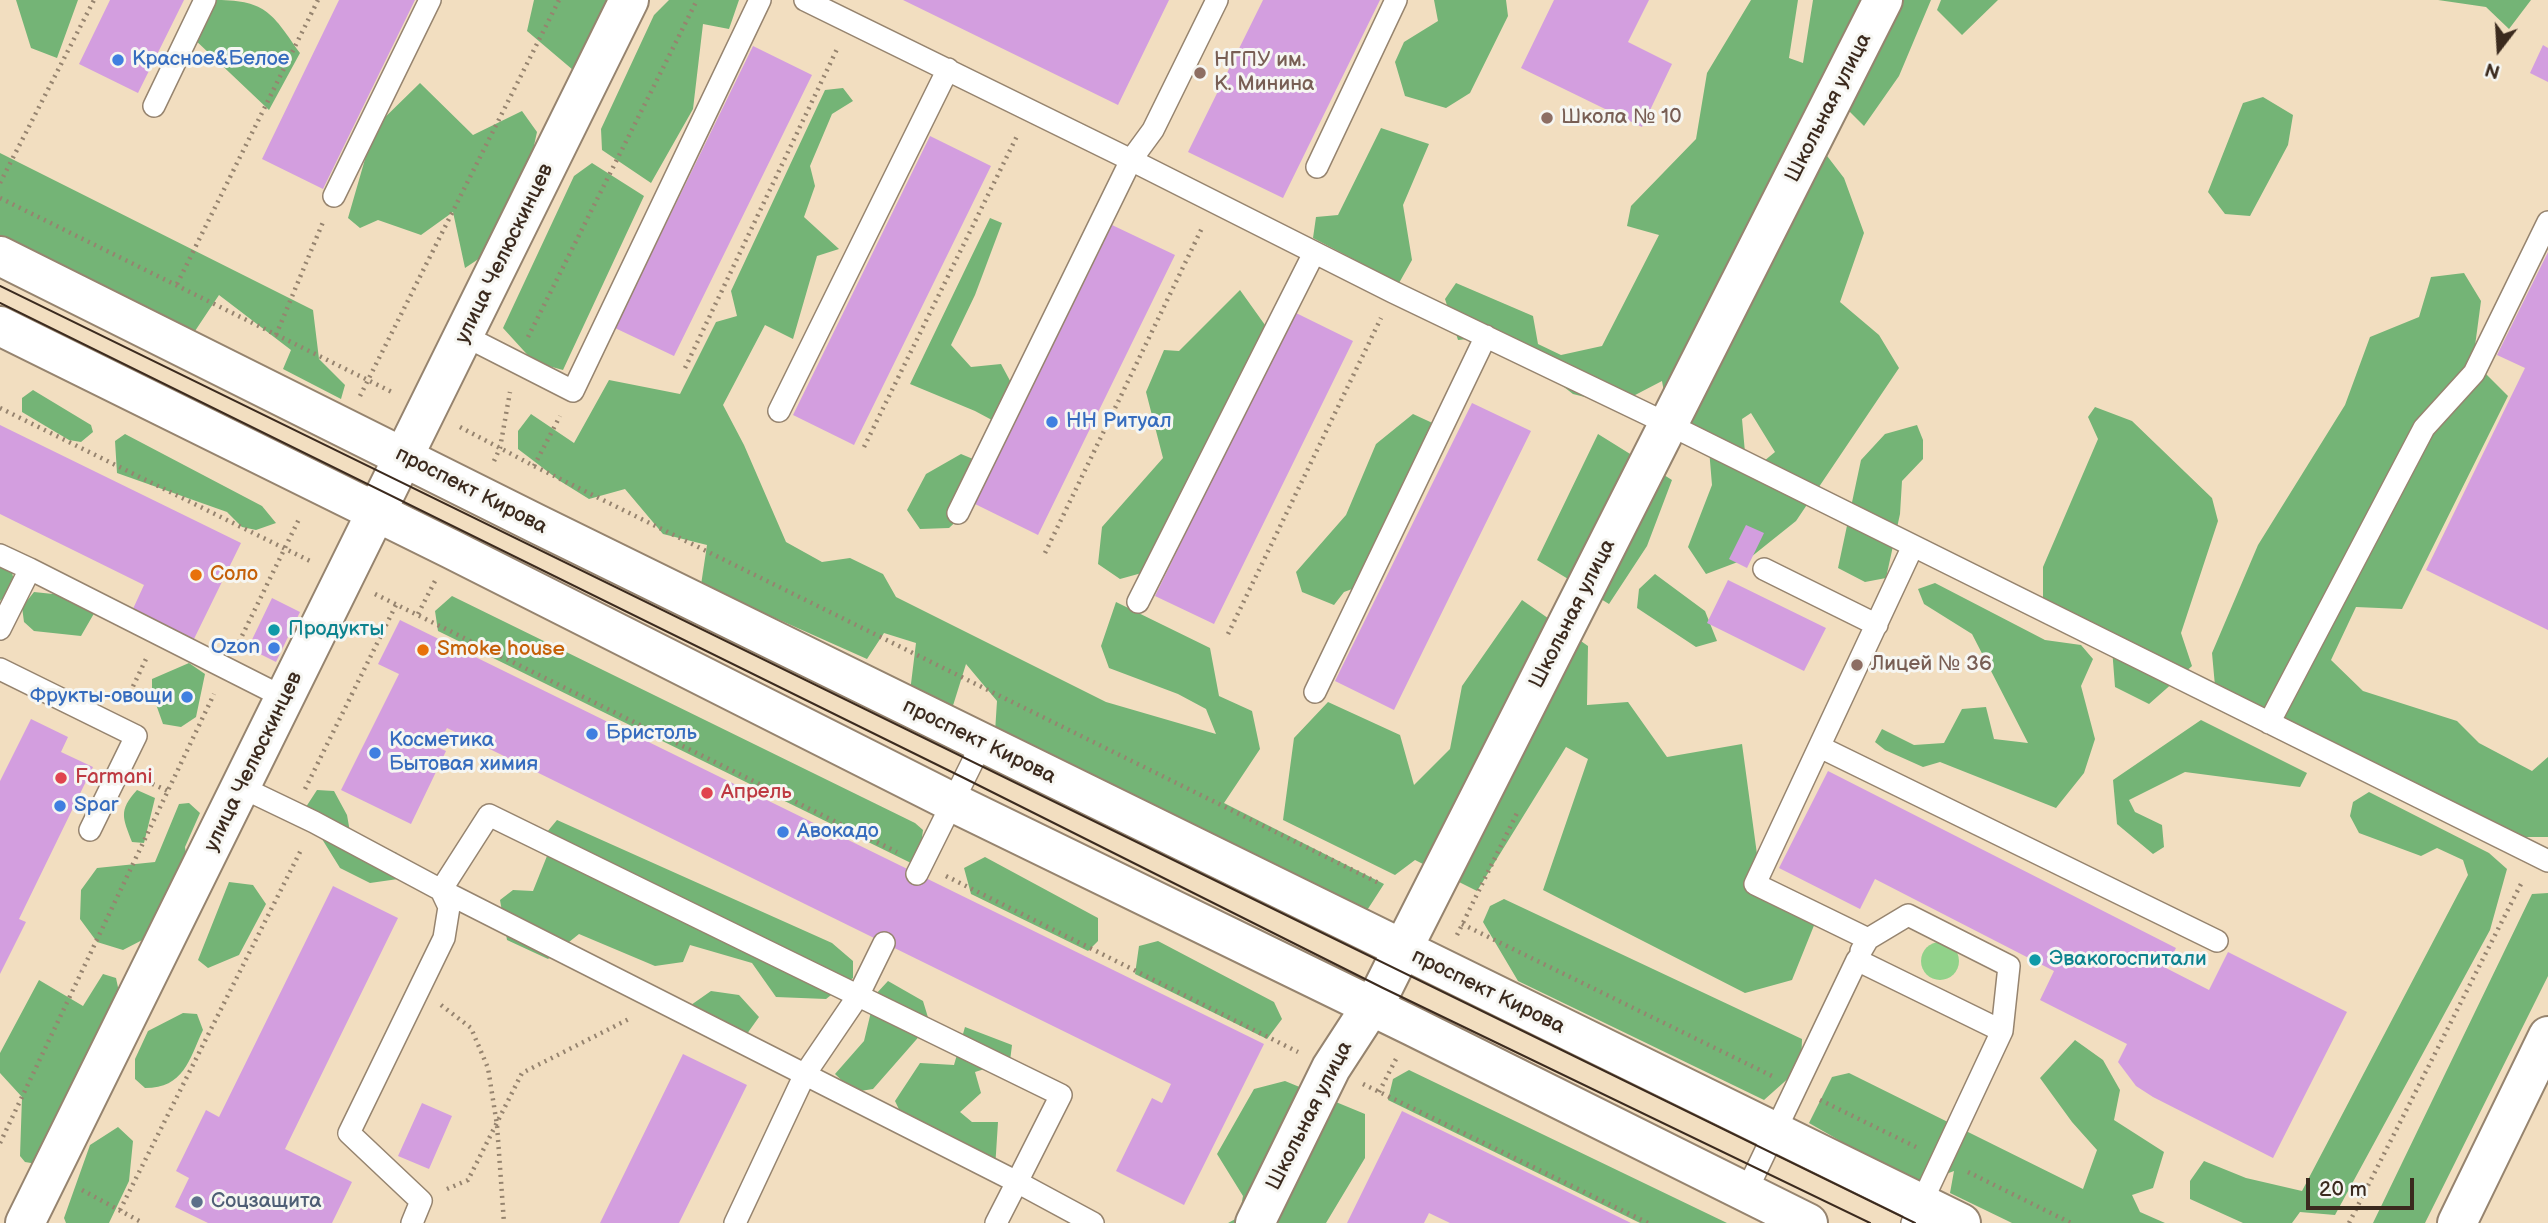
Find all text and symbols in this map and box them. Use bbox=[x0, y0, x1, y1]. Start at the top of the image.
north arrow bbox=[2464, 14, 2534, 84]
street label: Школьная улица bbox=[1781, 29, 1877, 187]
place label: Красное&Белое bbox=[132, 47, 289, 73]
place label: НГПУ им. К. Минина bbox=[1214, 48, 1314, 98]
marker: Красное&Белое bbox=[110, 52, 126, 68]
text: N bbox=[2483, 56, 2503, 83]
marker: НГПУ им. К. Минина bbox=[1192, 65, 1208, 81]
place label: Школа № 10 bbox=[1561, 105, 1682, 131]
marker: Школа № 10 bbox=[1539, 110, 1555, 126]
street label: улица Челюскинцев bbox=[450, 160, 560, 348]
place label: НН Ритуал bbox=[1066, 409, 1172, 435]
marker: НН Ритуал bbox=[1044, 414, 1060, 430]
street label: проспект Кирова bbox=[391, 442, 551, 540]
street label: Школьная улица bbox=[1525, 535, 1621, 693]
place label: Соло bbox=[210, 562, 258, 588]
marker: Соло bbox=[188, 567, 204, 583]
place label: Продукты bbox=[288, 617, 384, 643]
marker: Продукты bbox=[266, 622, 282, 638]
place label: Ozon bbox=[211, 635, 260, 661]
place label: Smoke house bbox=[437, 637, 565, 663]
marker: Ozon bbox=[266, 640, 282, 656]
marker: Smoke house bbox=[415, 642, 431, 658]
place label: Лицей № 36 bbox=[1871, 652, 1992, 678]
marker: Лицей № 36 bbox=[1849, 657, 1865, 673]
street label: улица Челюскинцев bbox=[199, 668, 309, 856]
place label: Фрукты-овощи bbox=[30, 684, 173, 710]
marker: Фрукты-овощи bbox=[179, 689, 195, 705]
street label: проспект Кирова bbox=[898, 694, 1060, 790]
place label: Бристоль bbox=[606, 721, 697, 747]
marker: Бристоль bbox=[584, 726, 600, 742]
place label: Косметика Бытовая химия bbox=[389, 728, 538, 778]
marker: Косметика Бытовая химия bbox=[367, 745, 383, 761]
place label: Farmani bbox=[75, 765, 152, 791]
marker: Farmani bbox=[53, 770, 69, 786]
place label: Апрель bbox=[721, 780, 792, 806]
marker: Апрель bbox=[699, 785, 715, 801]
place label: Spar bbox=[74, 793, 118, 819]
marker: Spar bbox=[52, 798, 68, 814]
place label: Авокадо bbox=[797, 819, 879, 845]
marker: Авокадо bbox=[775, 824, 791, 840]
street label: проспект Кирова bbox=[1407, 944, 1569, 1040]
place label: Эвакогоспитали bbox=[2049, 947, 2207, 973]
marker: Эвакогоспитали bbox=[2027, 952, 2043, 968]
street label: Школьная улица bbox=[1262, 1037, 1358, 1195]
scale bar bbox=[2310, 1164, 2418, 1208]
text: 20 m bbox=[2319, 1177, 2367, 1202]
place label: Соцзащита bbox=[211, 1189, 322, 1215]
marker: Соцзащита bbox=[189, 1194, 205, 1210]

